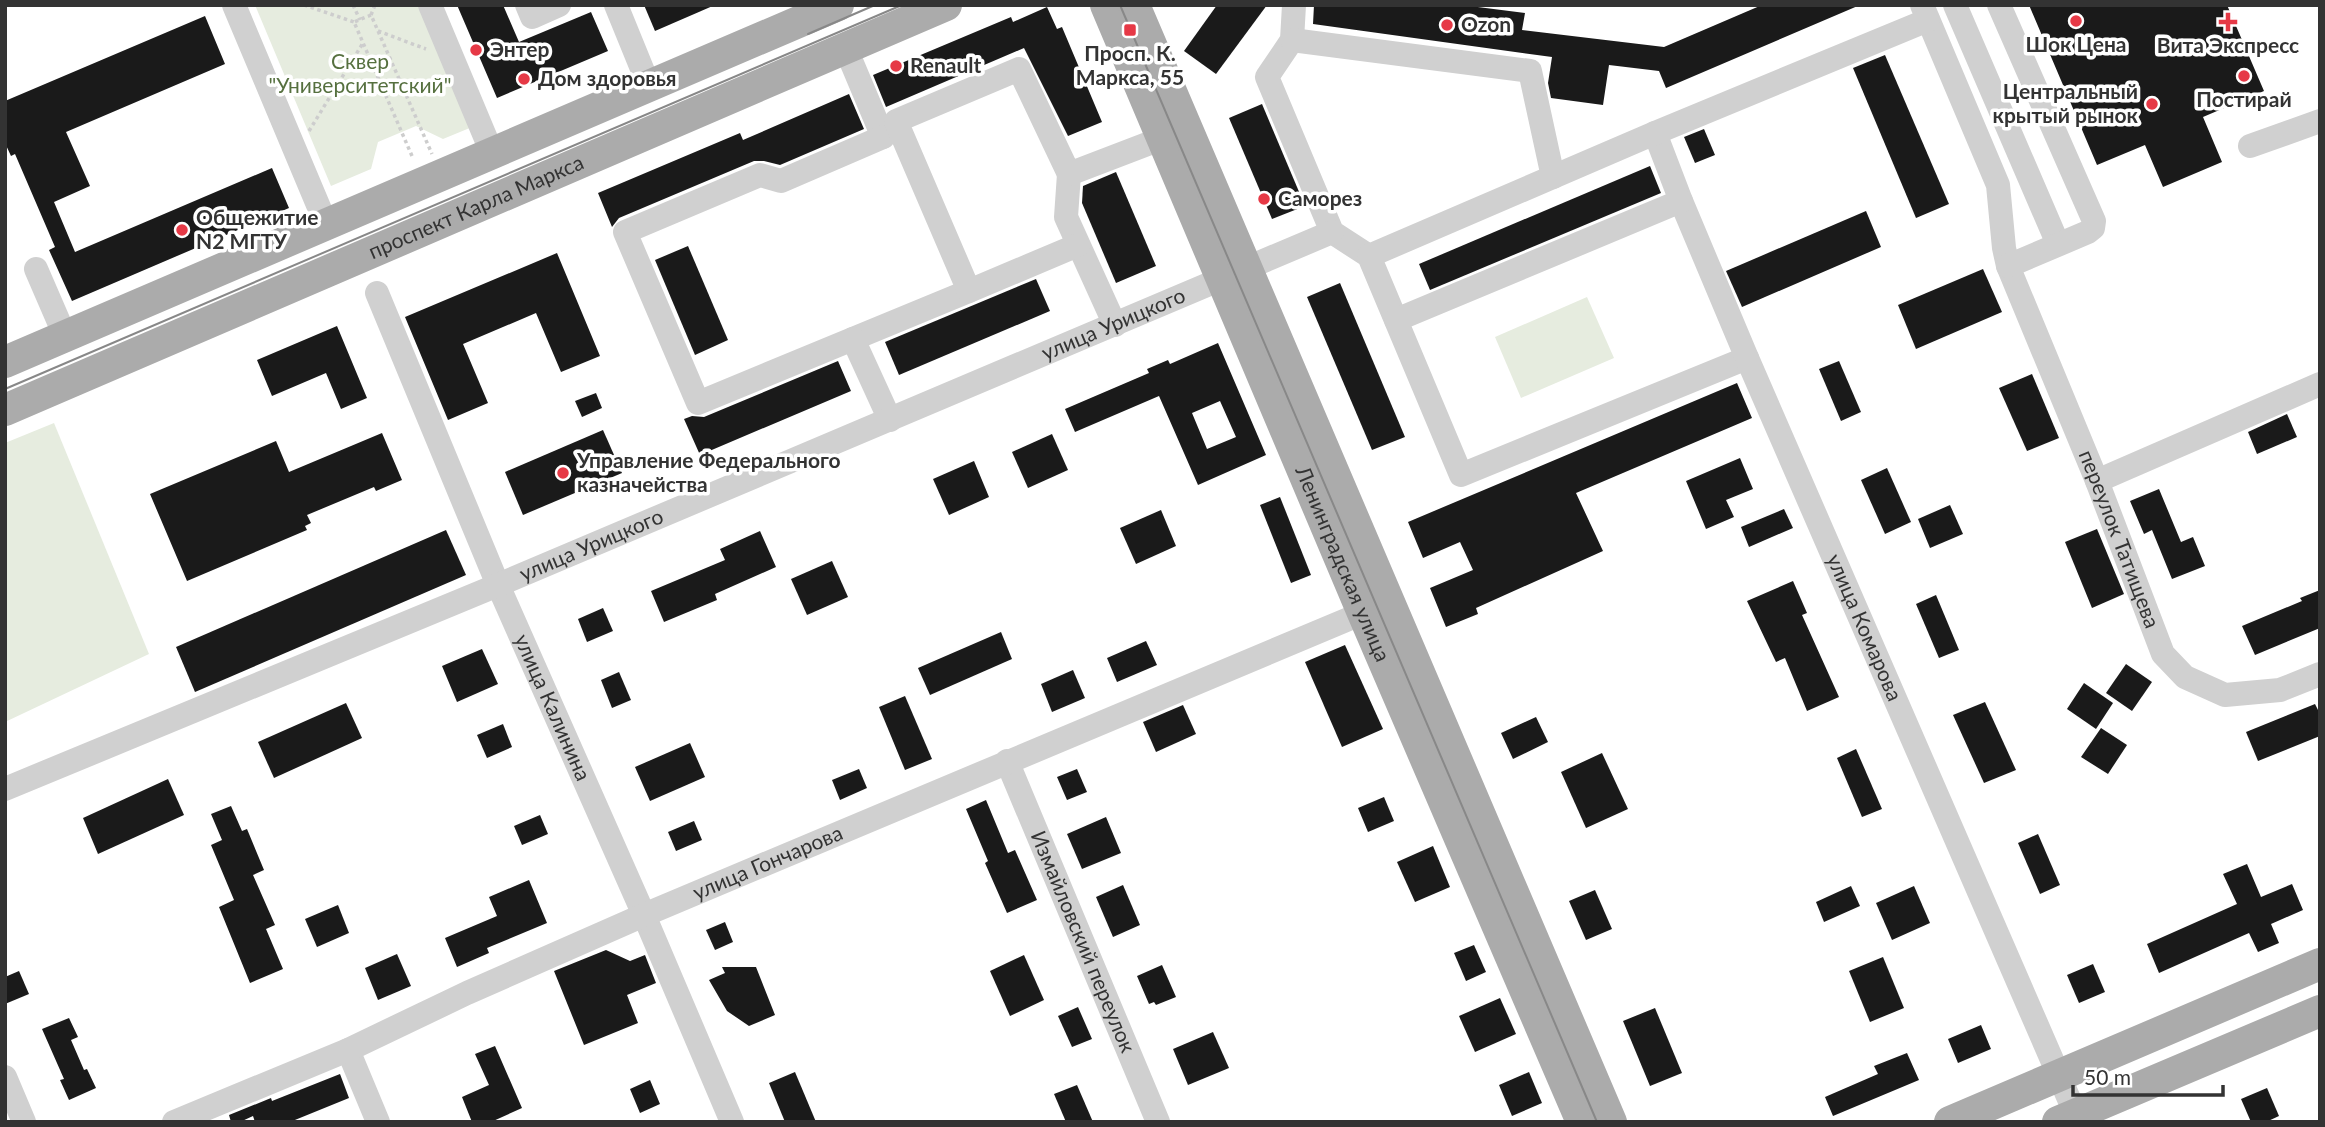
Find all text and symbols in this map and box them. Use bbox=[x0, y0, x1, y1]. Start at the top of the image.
place label: Ozon bbox=[1461, 11, 1511, 36]
marker: Шок Цена bbox=[2068, 13, 2084, 29]
marker: Вита Экспресс bbox=[2220, 14, 2236, 30]
marker: Ozon bbox=[1439, 17, 1455, 33]
marker: Просп. К. Маркса, 55 bbox=[1122, 22, 1138, 38]
place label: Шок Цена bbox=[2025, 31, 2127, 56]
place label: Вита Экспресс bbox=[2157, 32, 2299, 57]
place label: Энтер bbox=[490, 36, 549, 61]
place label: Просп. К. Маркса, 55 bbox=[1076, 40, 1184, 89]
marker: Энтер bbox=[468, 42, 484, 58]
park label: Сквер "Университетский" bbox=[269, 48, 451, 97]
place label: Renault bbox=[910, 52, 982, 77]
marker: Renault bbox=[888, 58, 904, 74]
place label: Дом здоровья bbox=[538, 65, 677, 90]
marker: Постирай bbox=[2236, 68, 2252, 84]
marker: Дом здоровья bbox=[516, 71, 532, 87]
place label: Центральный крытый рынок bbox=[1993, 78, 2139, 127]
place label: Постирай bbox=[2196, 86, 2292, 111]
marker: Центральный крытый рынок bbox=[2144, 96, 2160, 112]
street label: проспект Карла Маркса bbox=[364, 149, 587, 263]
place label: Саморез bbox=[1278, 185, 1362, 210]
marker: Саморез bbox=[1256, 191, 1272, 207]
place label: Общежитие N2 МГТУ bbox=[196, 204, 318, 253]
marker: Общежитие N2 МГТУ bbox=[174, 222, 190, 238]
street label: улица Урицкого bbox=[1037, 282, 1189, 365]
street label: переулок Татищева bbox=[2075, 446, 2166, 631]
place label: Управление Федерального казначейства bbox=[576, 447, 841, 496]
street label: Ленинградская улица bbox=[1291, 461, 1396, 665]
marker: Управление Федерального казначейства bbox=[555, 465, 571, 481]
street label: улица Урицкого bbox=[515, 503, 666, 586]
street label: улица Комарова bbox=[1823, 550, 1908, 704]
street label: улица Калинина bbox=[510, 630, 597, 784]
street label: улица Гончарова bbox=[689, 819, 846, 904]
street label: Измайловский переулок bbox=[1027, 827, 1142, 1056]
scale bar bbox=[2073, 1054, 2224, 1098]
text: 50 m bbox=[2084, 1064, 2131, 1089]

